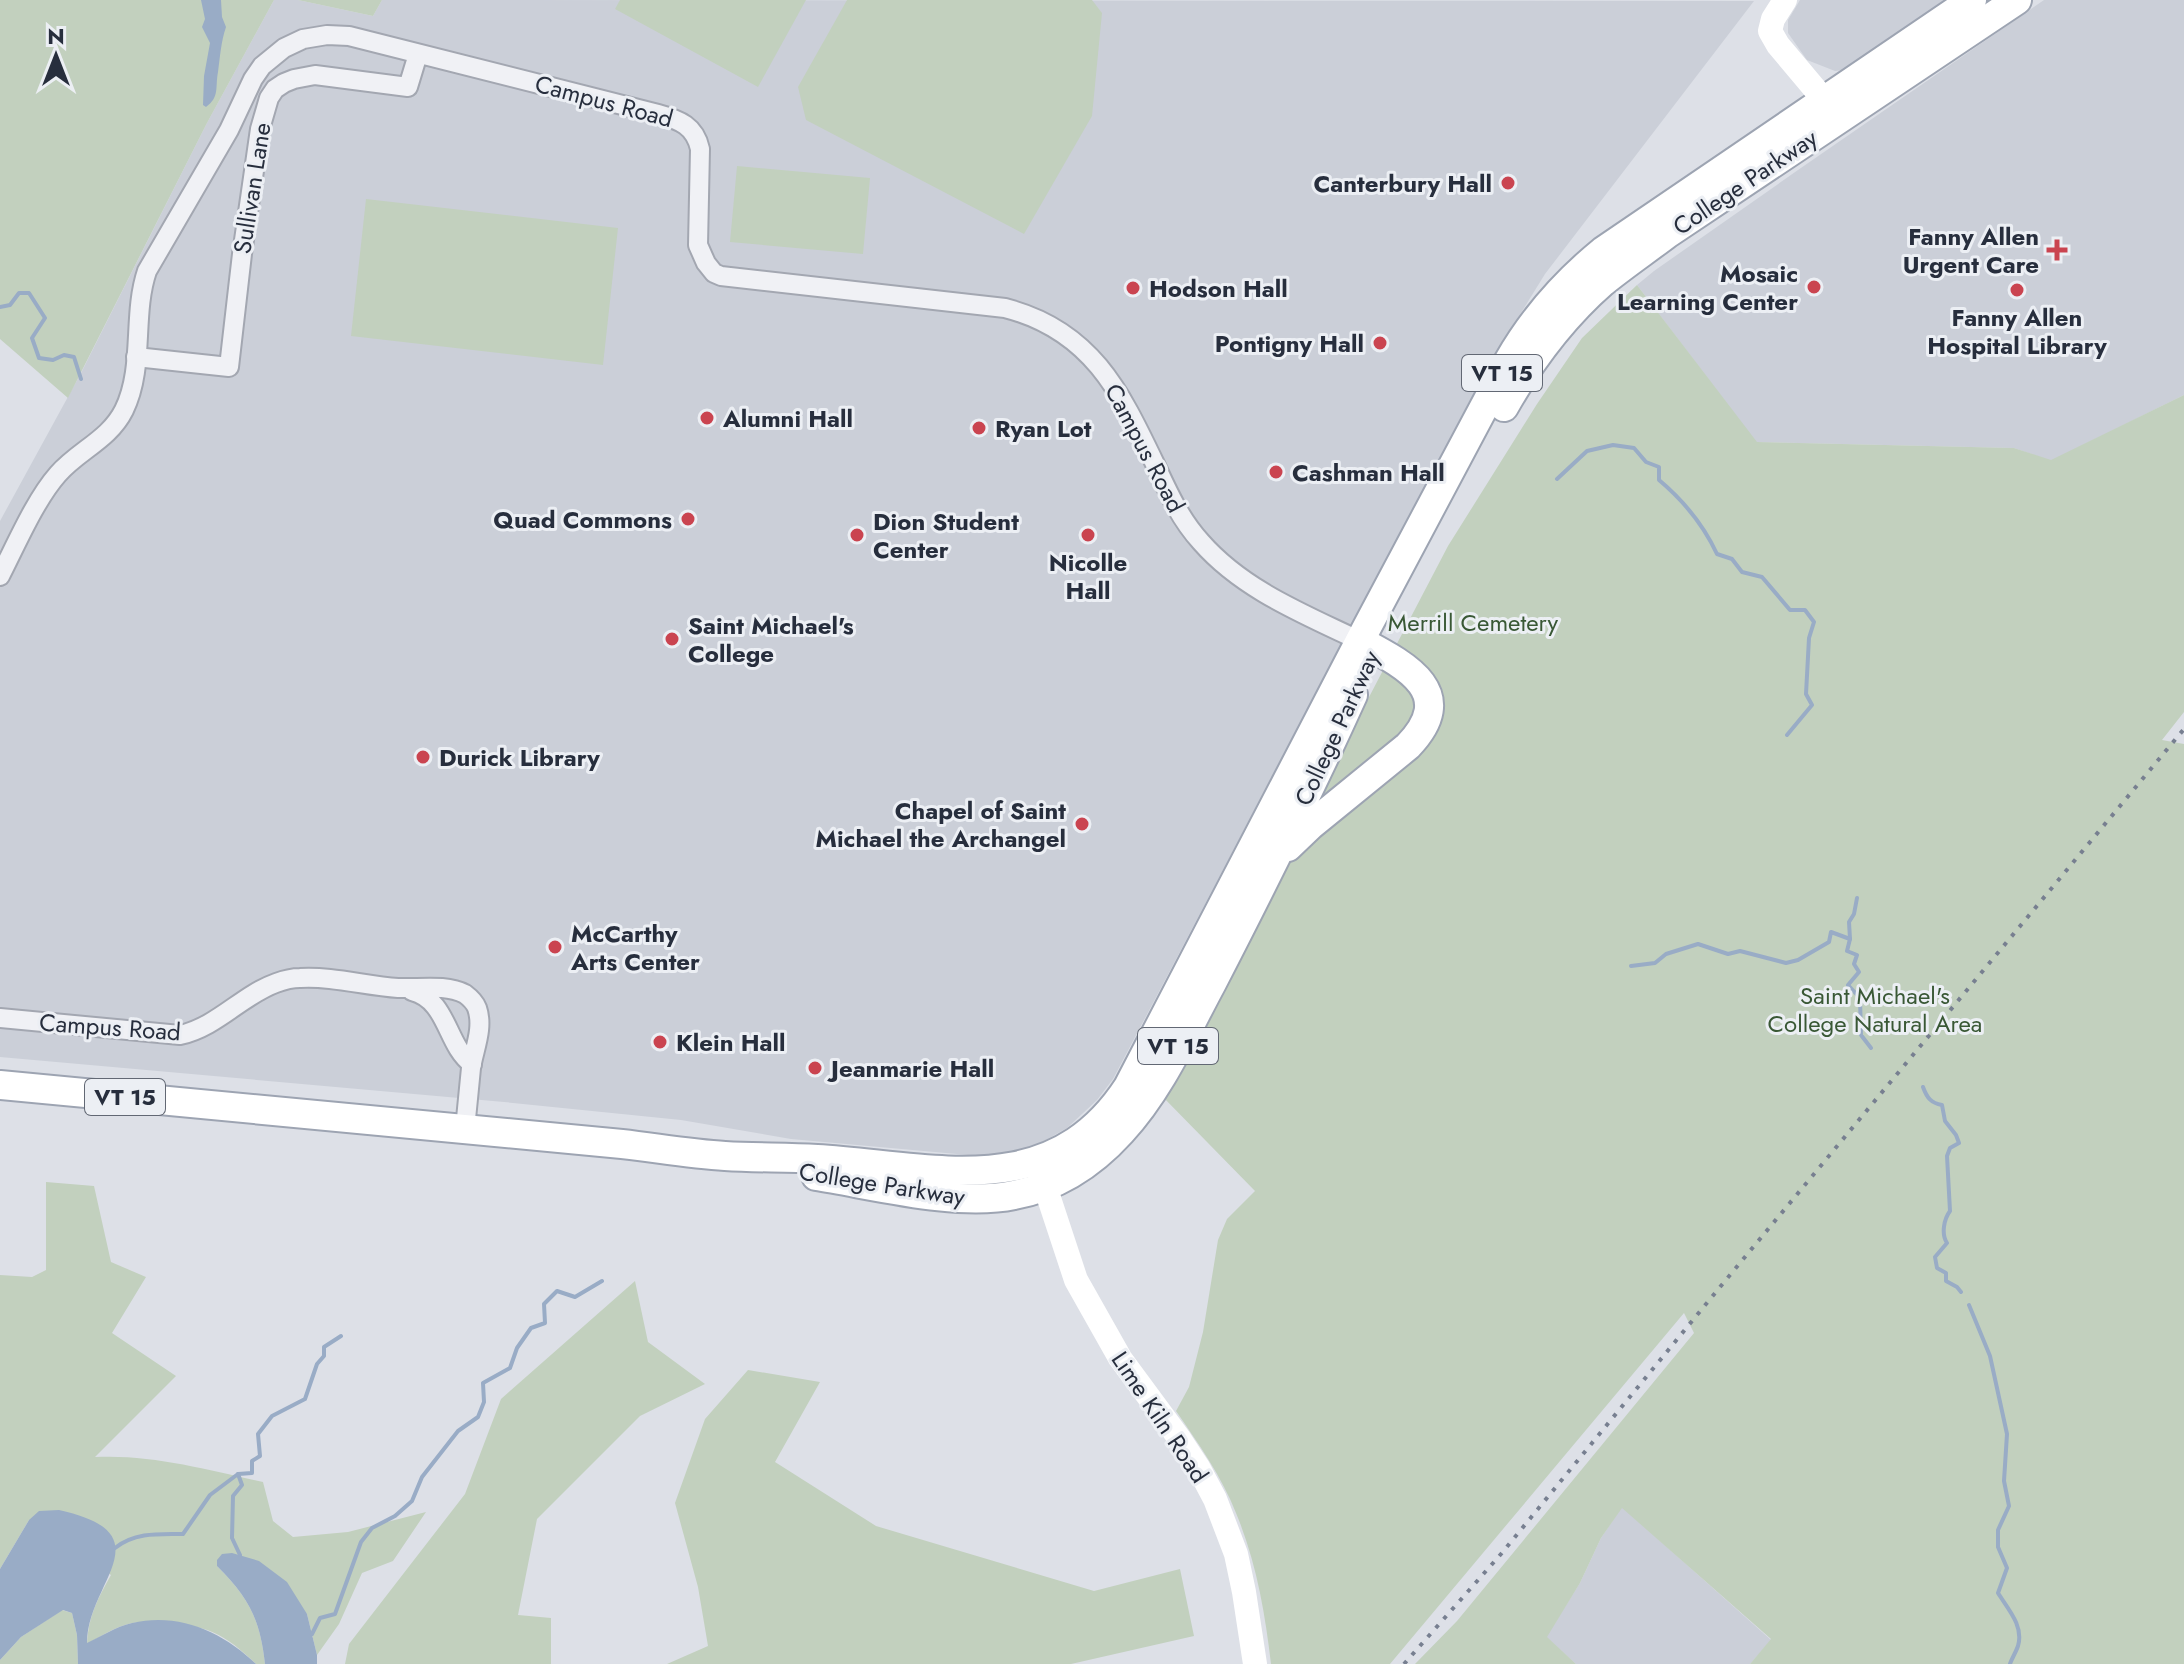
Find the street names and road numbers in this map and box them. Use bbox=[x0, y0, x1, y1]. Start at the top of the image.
street label: Campus Road bbox=[531, 66, 677, 136]
street label: Sullivan Lane bbox=[224, 120, 280, 256]
street label: College Parkway bbox=[1666, 120, 1825, 243]
road number: VT 15 bbox=[1462, 355, 1542, 391]
street label: Campus Road bbox=[1096, 377, 1194, 519]
street label: College Parkway bbox=[1286, 644, 1388, 811]
street label: Campus Road bbox=[38, 1005, 182, 1049]
road number: VT 15 bbox=[1138, 1028, 1218, 1064]
road number: VT 15 bbox=[85, 1079, 165, 1115]
street label: College Parkway bbox=[796, 1154, 968, 1214]
street label: Lime Kiln Road bbox=[1103, 1344, 1217, 1490]

